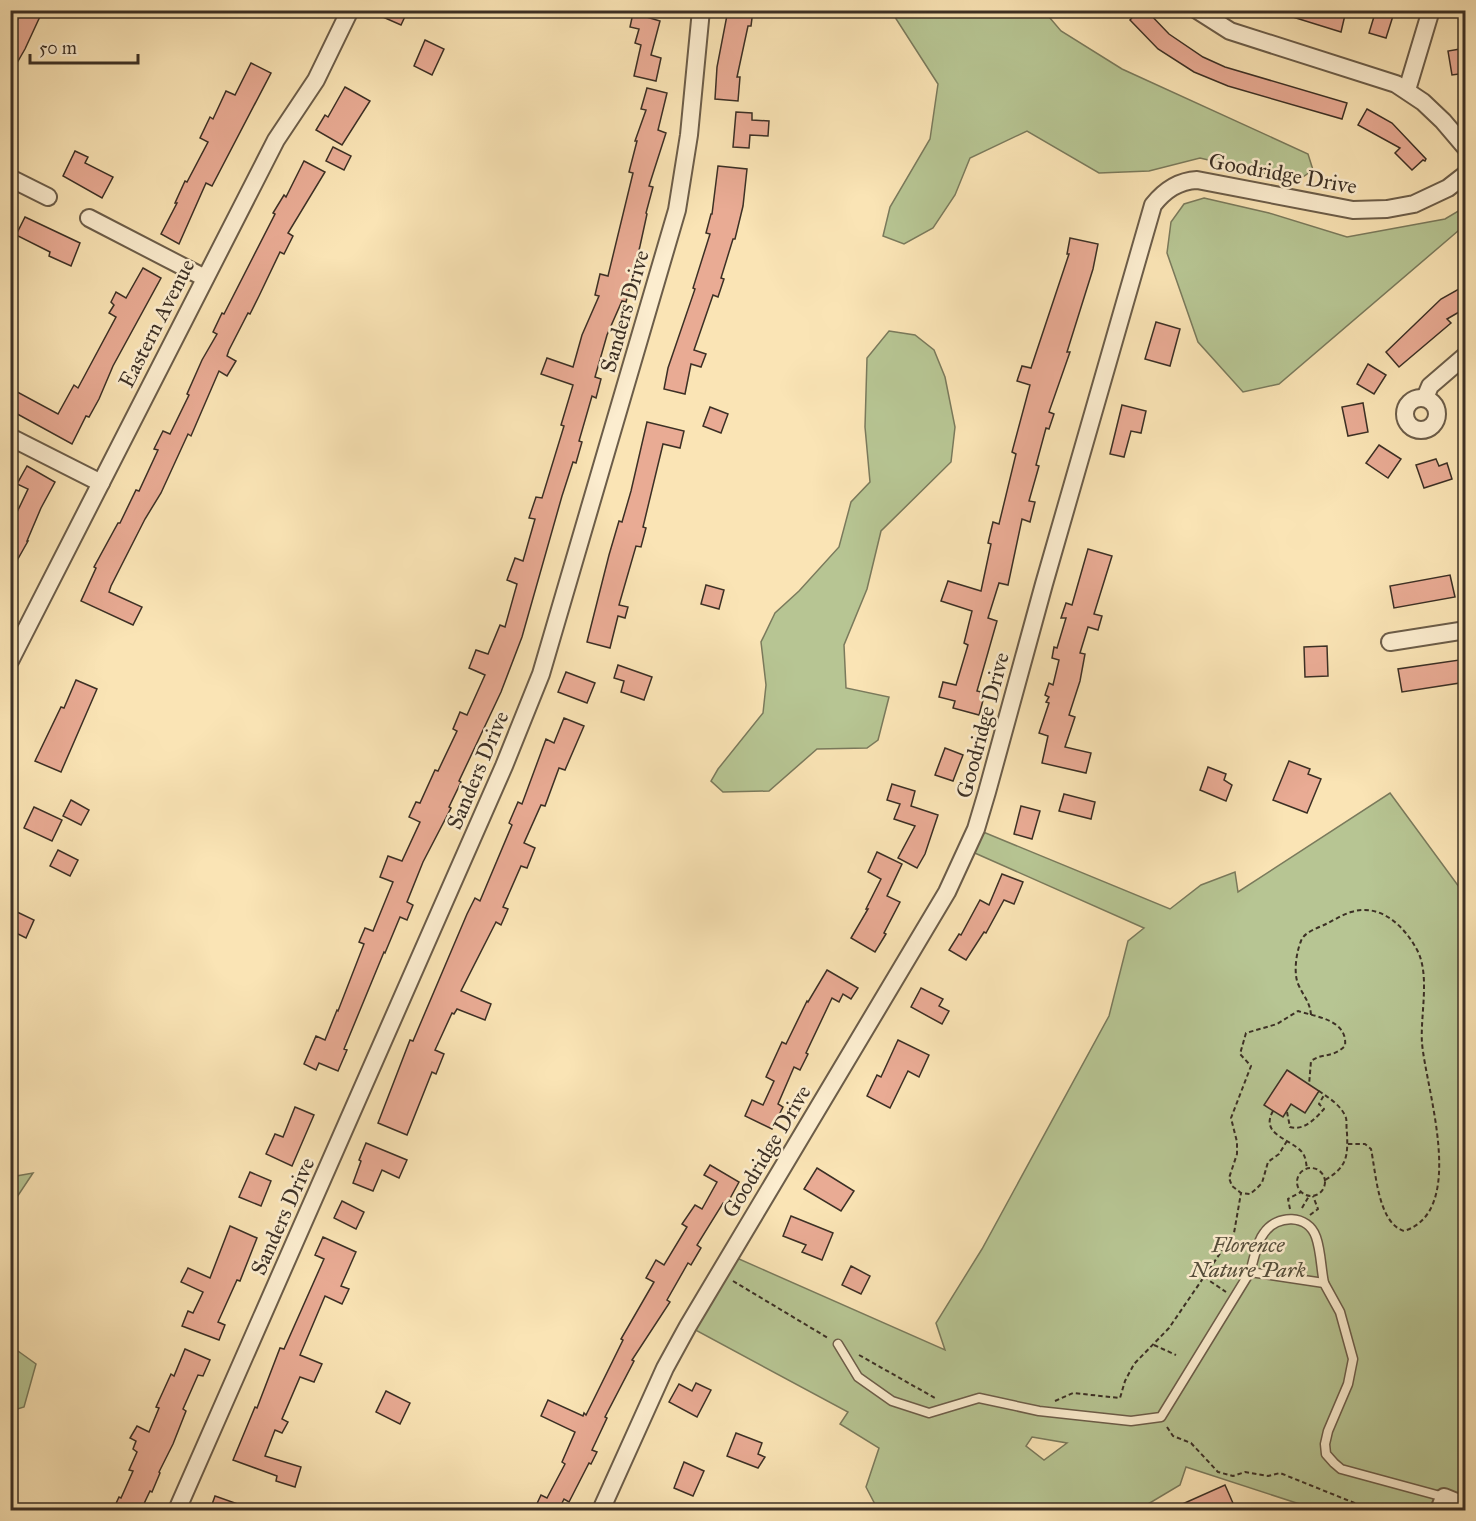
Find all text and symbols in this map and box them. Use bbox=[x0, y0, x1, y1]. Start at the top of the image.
scale bar bbox=[30, 27, 138, 65]
text: 50 m bbox=[39, 37, 77, 59]
street label: Goodridge Drive bbox=[1207, 147, 1359, 200]
street label: Sanders Drive bbox=[594, 247, 655, 375]
street label: Eastern Avenue bbox=[112, 254, 200, 392]
street label: Goodridge Drive bbox=[950, 649, 1015, 801]
street label: Sanders Drive bbox=[440, 707, 514, 833]
street label: Goodridge Drive bbox=[716, 1080, 817, 1222]
street label: Sanders Drive bbox=[245, 1153, 320, 1279]
park label: Florence Nature Park bbox=[1188, 1231, 1306, 1283]

